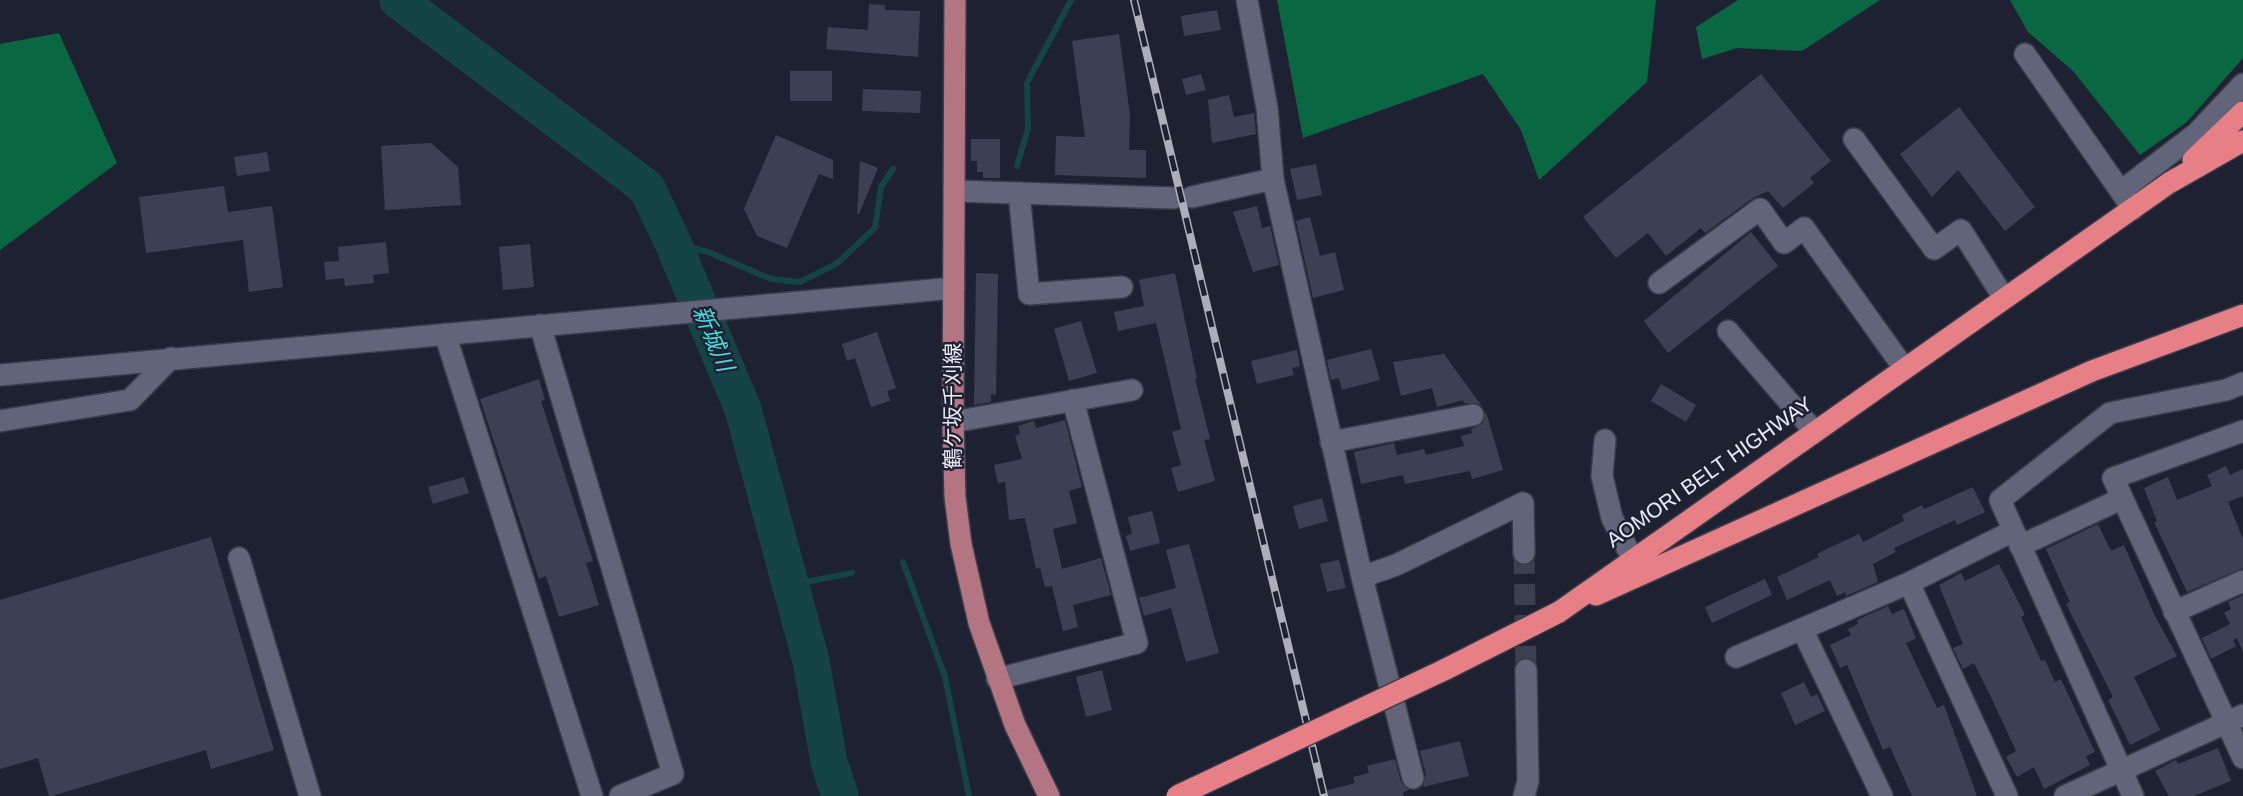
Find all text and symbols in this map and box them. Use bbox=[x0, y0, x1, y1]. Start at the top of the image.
water label: 新城川 bbox=[686, 302, 738, 376]
street label: 鶴ケ坂千刈線 bbox=[941, 343, 967, 469]
street label: AOMORI BELT HIGHWAY bbox=[1602, 392, 1818, 554]

